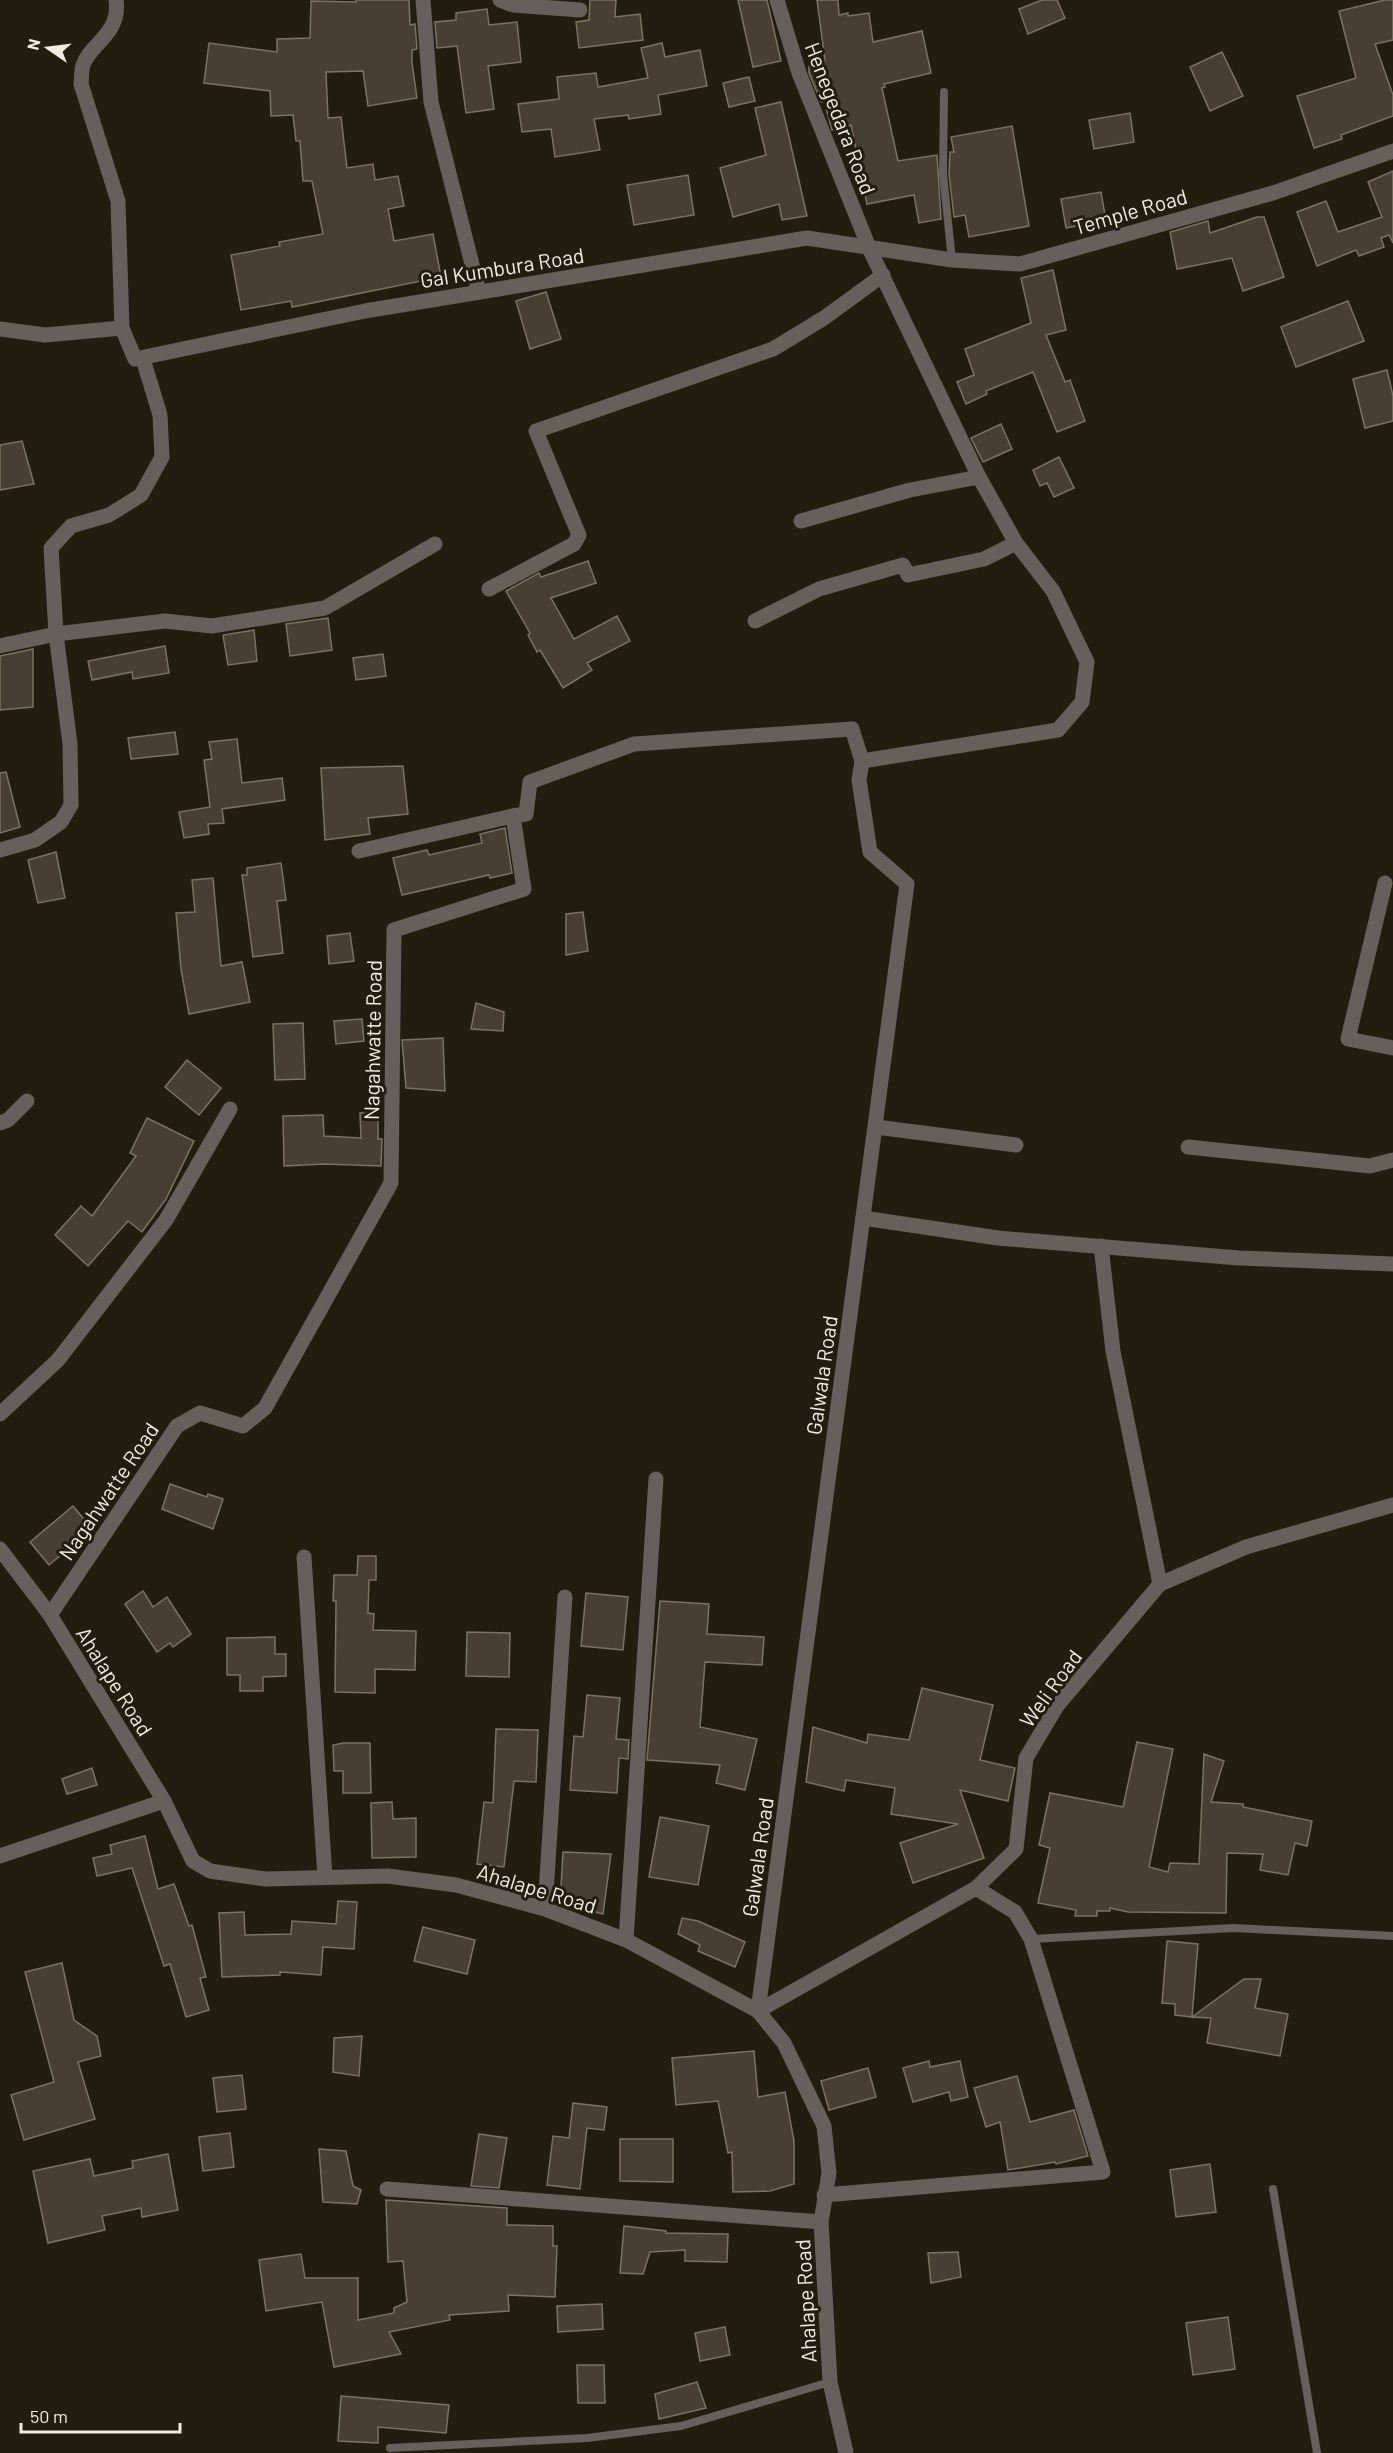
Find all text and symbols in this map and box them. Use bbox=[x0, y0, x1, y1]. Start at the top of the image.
north arrow bbox=[18, 18, 78, 78]
text: N bbox=[22, 37, 43, 52]
street label: Henegedara Road bbox=[801, 38, 881, 198]
street label: Temple Road bbox=[1070, 183, 1190, 239]
street label: Gal Kumbura Road bbox=[418, 242, 586, 292]
street label: Nagahwatte Road bbox=[358, 960, 386, 1120]
street label: Galwala Road bbox=[800, 1314, 842, 1436]
street label: Nagahwatte Road bbox=[53, 1418, 163, 1564]
street label: Ahalape Road bbox=[72, 1622, 158, 1740]
street label: Weli Road bbox=[1014, 1644, 1086, 1732]
street label: Galwala Road bbox=[736, 1796, 778, 1918]
street label: Ahalape Road bbox=[474, 1858, 600, 1918]
street label: Ahalape Road bbox=[789, 2239, 821, 2363]
scale bar bbox=[21, 2396, 180, 2434]
text: 50 m bbox=[30, 2405, 68, 2427]

